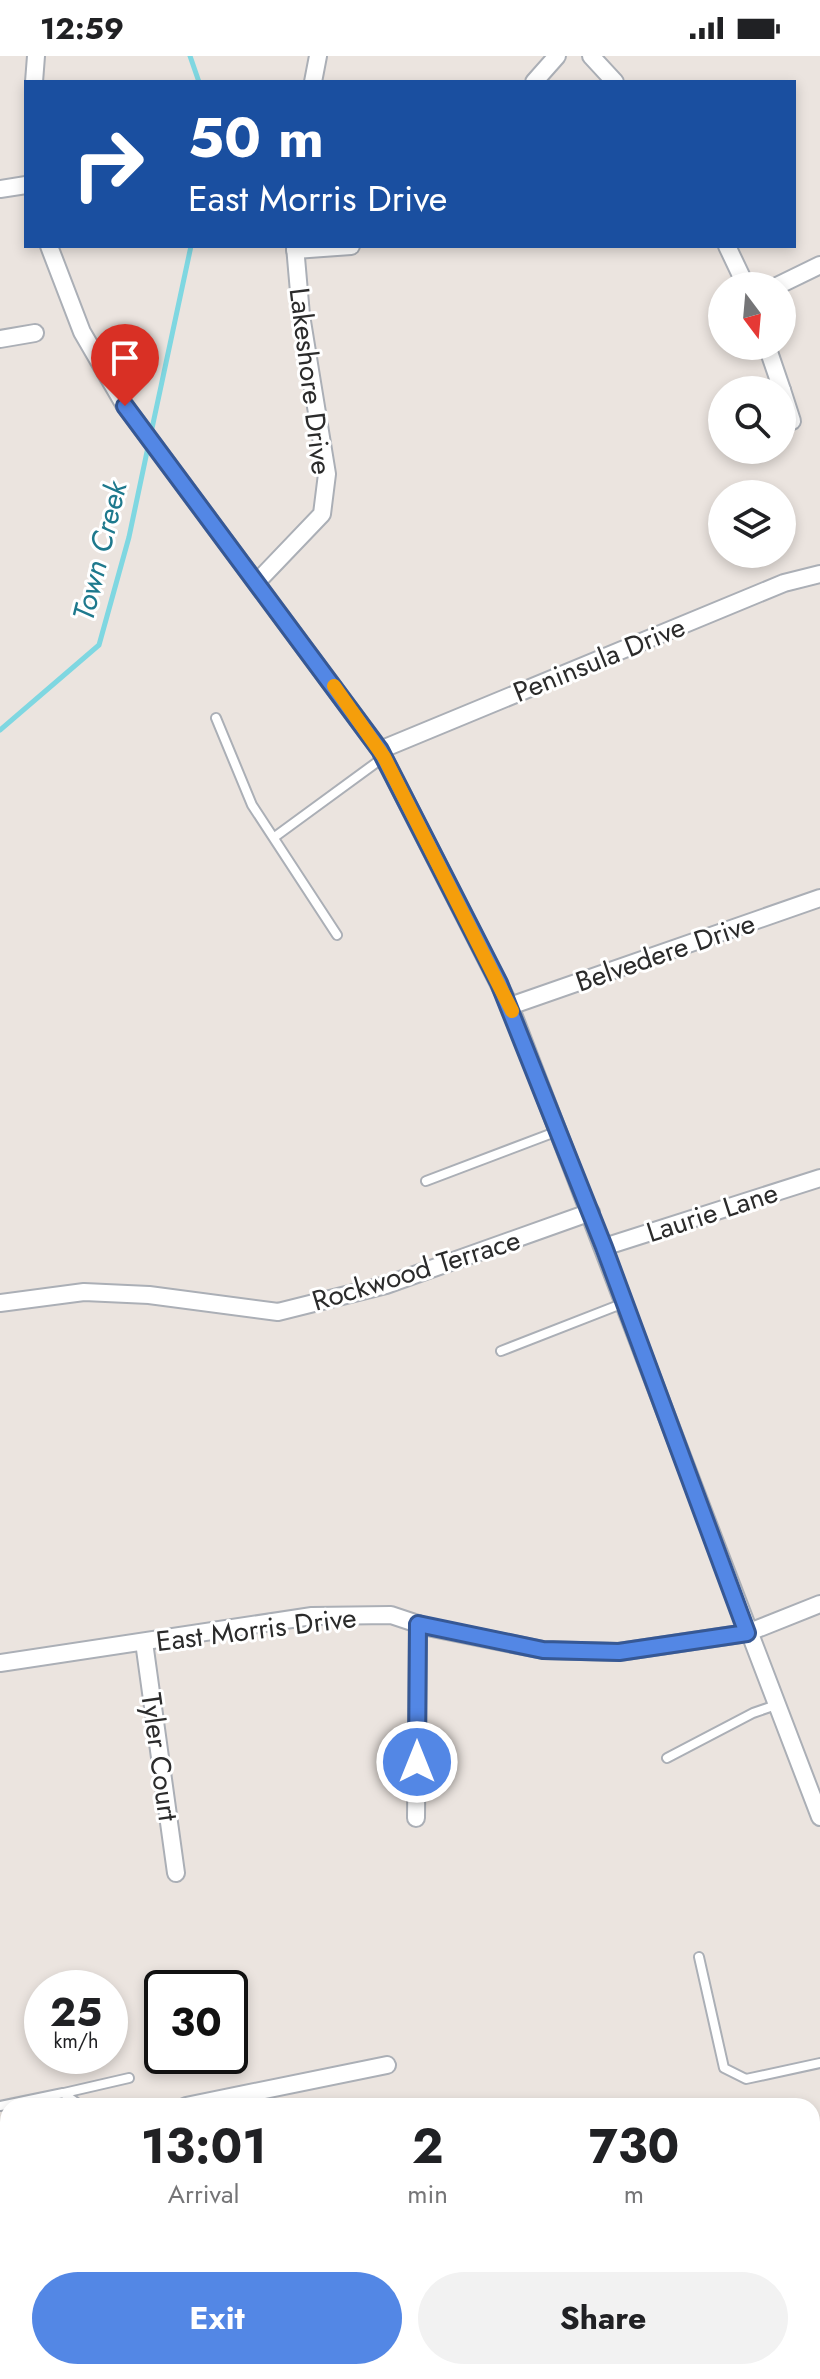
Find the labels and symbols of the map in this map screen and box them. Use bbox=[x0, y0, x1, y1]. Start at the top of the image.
north arrow bbox=[708, 272, 796, 360]
street label: Lakeshore Drive bbox=[279, 285, 342, 477]
pin bbox=[91, 324, 159, 406]
water label: Town Creek bbox=[61, 475, 138, 625]
street label: Peninsula Drive bbox=[507, 606, 691, 713]
street label: Belvedere Drive bbox=[570, 903, 760, 1002]
street label: Laurie Lane bbox=[641, 1172, 783, 1253]
street label: Rockwood Terrace bbox=[307, 1219, 525, 1322]
street label: East Morris Drive bbox=[153, 1597, 359, 1662]
street label: Tyler Court bbox=[130, 1690, 189, 1824]
position arrow bbox=[375, 1720, 459, 1804]
speed limit sign: 30 bbox=[144, 1970, 248, 2074]

